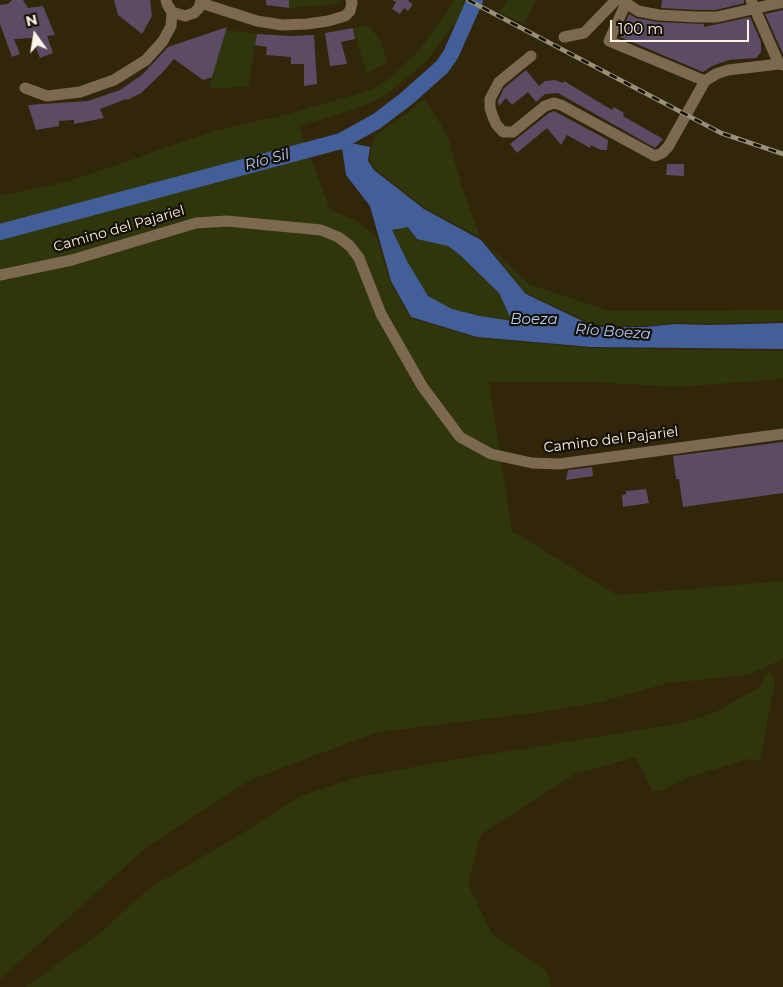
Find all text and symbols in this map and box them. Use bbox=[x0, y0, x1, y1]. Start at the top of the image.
north arrow bbox=[10, 10, 60, 60]
text: N bbox=[24, 10, 39, 30]
scale bar bbox=[613, 10, 752, 42]
text: 100 m bbox=[618, 19, 663, 38]
water label: Río Sil bbox=[243, 145, 291, 175]
street label: Camino del Pajariel bbox=[51, 202, 187, 256]
water label: Boeza bbox=[510, 311, 558, 329]
water label: Río Boeza bbox=[575, 320, 651, 344]
street label: Camino del Pajariel bbox=[543, 423, 679, 457]

